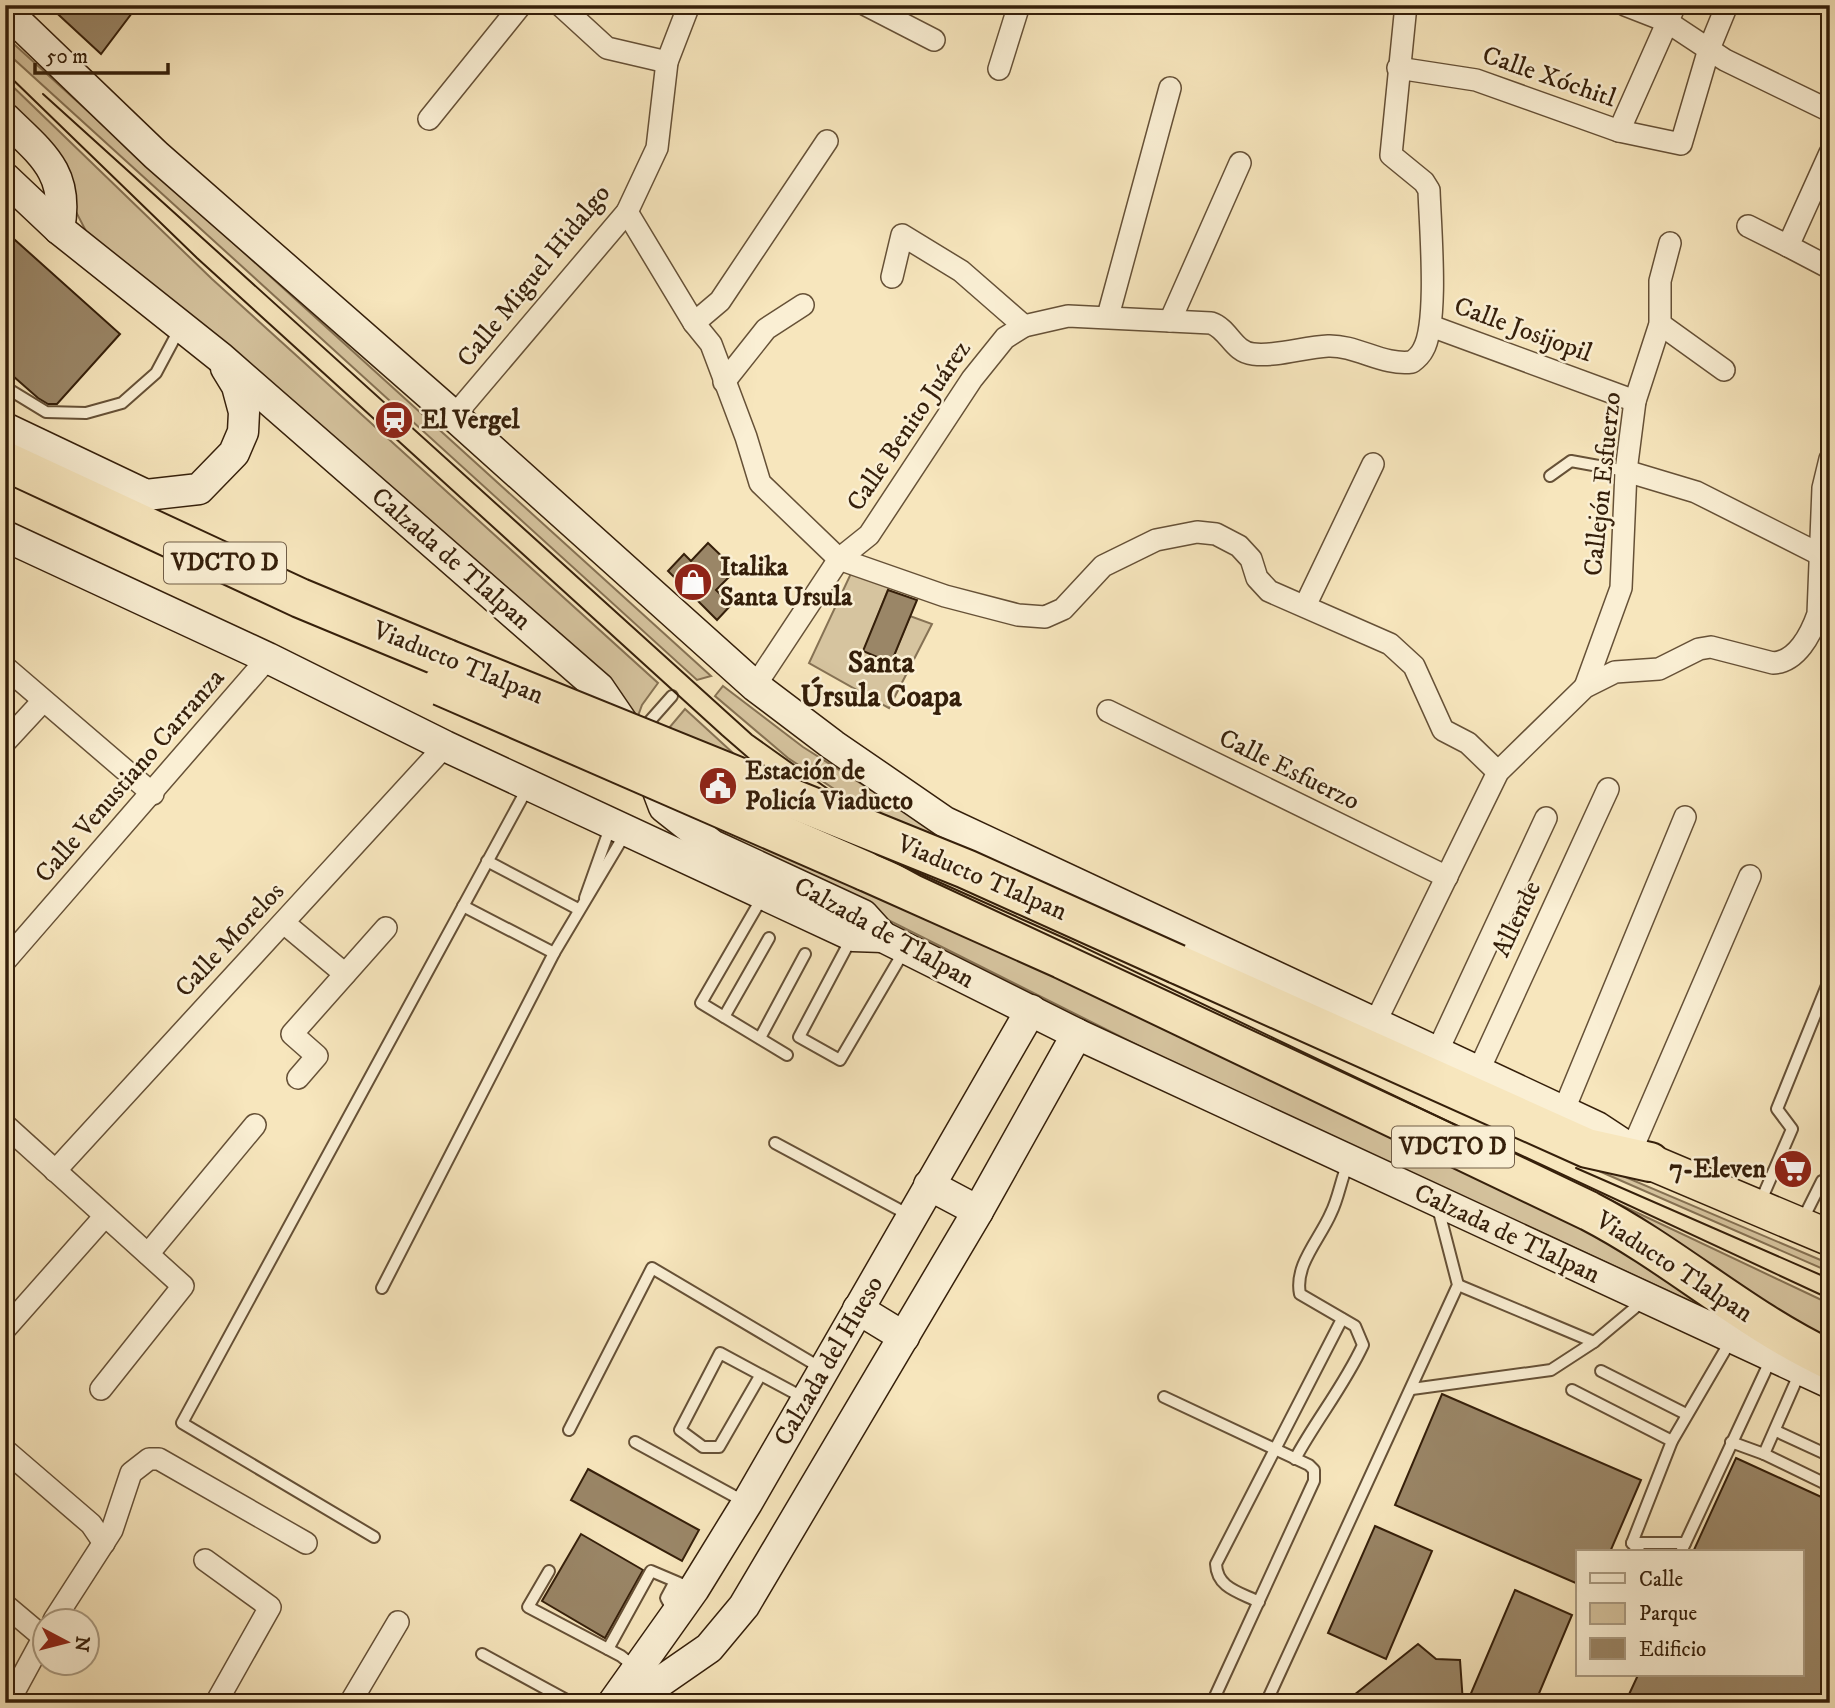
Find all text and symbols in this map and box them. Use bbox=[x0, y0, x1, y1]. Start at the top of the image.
scale bar bbox=[35, 32, 168, 76]
street label: Calle Xóchitl bbox=[1478, 39, 1620, 115]
text: 50 m bbox=[46, 44, 88, 70]
street label: Calle Miguel Hidalgo bbox=[450, 178, 618, 374]
street label: Calle Josijopil bbox=[1449, 290, 1597, 370]
street label: Calle Benito Juárez bbox=[840, 334, 978, 518]
street label: Callejón Esfuerzo bbox=[1577, 390, 1629, 578]
station icon: El Vergel bbox=[373, 399, 415, 441]
place label: El Vergel bbox=[421, 404, 521, 437]
street label: Calzada de Tlalpan bbox=[364, 480, 538, 638]
road number: VDCTO D bbox=[164, 542, 286, 584]
place label: Italika Santa Ursula bbox=[720, 551, 853, 614]
shop icon: Italika Santa Ursula bbox=[672, 561, 714, 603]
street label: Viaducto Tlalpan bbox=[367, 613, 549, 712]
district label: Santa Úrsula Coapa bbox=[800, 645, 963, 716]
street label: Calle Venustiano Carranza bbox=[28, 662, 232, 890]
street label: Calle Esfuerzo bbox=[1213, 722, 1365, 818]
place label: Estación de Policía Viaducto bbox=[745, 755, 913, 818]
public building icon: Estación de Policía Viaducto bbox=[697, 765, 739, 807]
street label: Viaducto Tlalpan bbox=[891, 827, 1072, 929]
street label: Calzada de Tlalpan bbox=[788, 870, 980, 996]
street label: Calle Morelos bbox=[168, 875, 292, 1005]
street label: Allende bbox=[1485, 876, 1549, 962]
road number: VDCTO D bbox=[1392, 1126, 1514, 1168]
supermarket icon: 7-Eleven bbox=[1772, 1148, 1814, 1190]
place label: 7-Eleven bbox=[1669, 1153, 1766, 1186]
street label: Calzada de Tlalpan bbox=[1409, 1176, 1606, 1292]
street label: Viaducto Tlalpan bbox=[1588, 1203, 1759, 1330]
street label: Calzada del Hueso bbox=[767, 1270, 891, 1452]
legend bbox=[1576, 1550, 1804, 1676]
text: Calle bbox=[1639, 1567, 1683, 1593]
text: Parque bbox=[1639, 1601, 1697, 1627]
north arrow bbox=[32, 1606, 102, 1676]
text: N bbox=[69, 1635, 94, 1653]
text: Edificio bbox=[1639, 1637, 1706, 1663]

